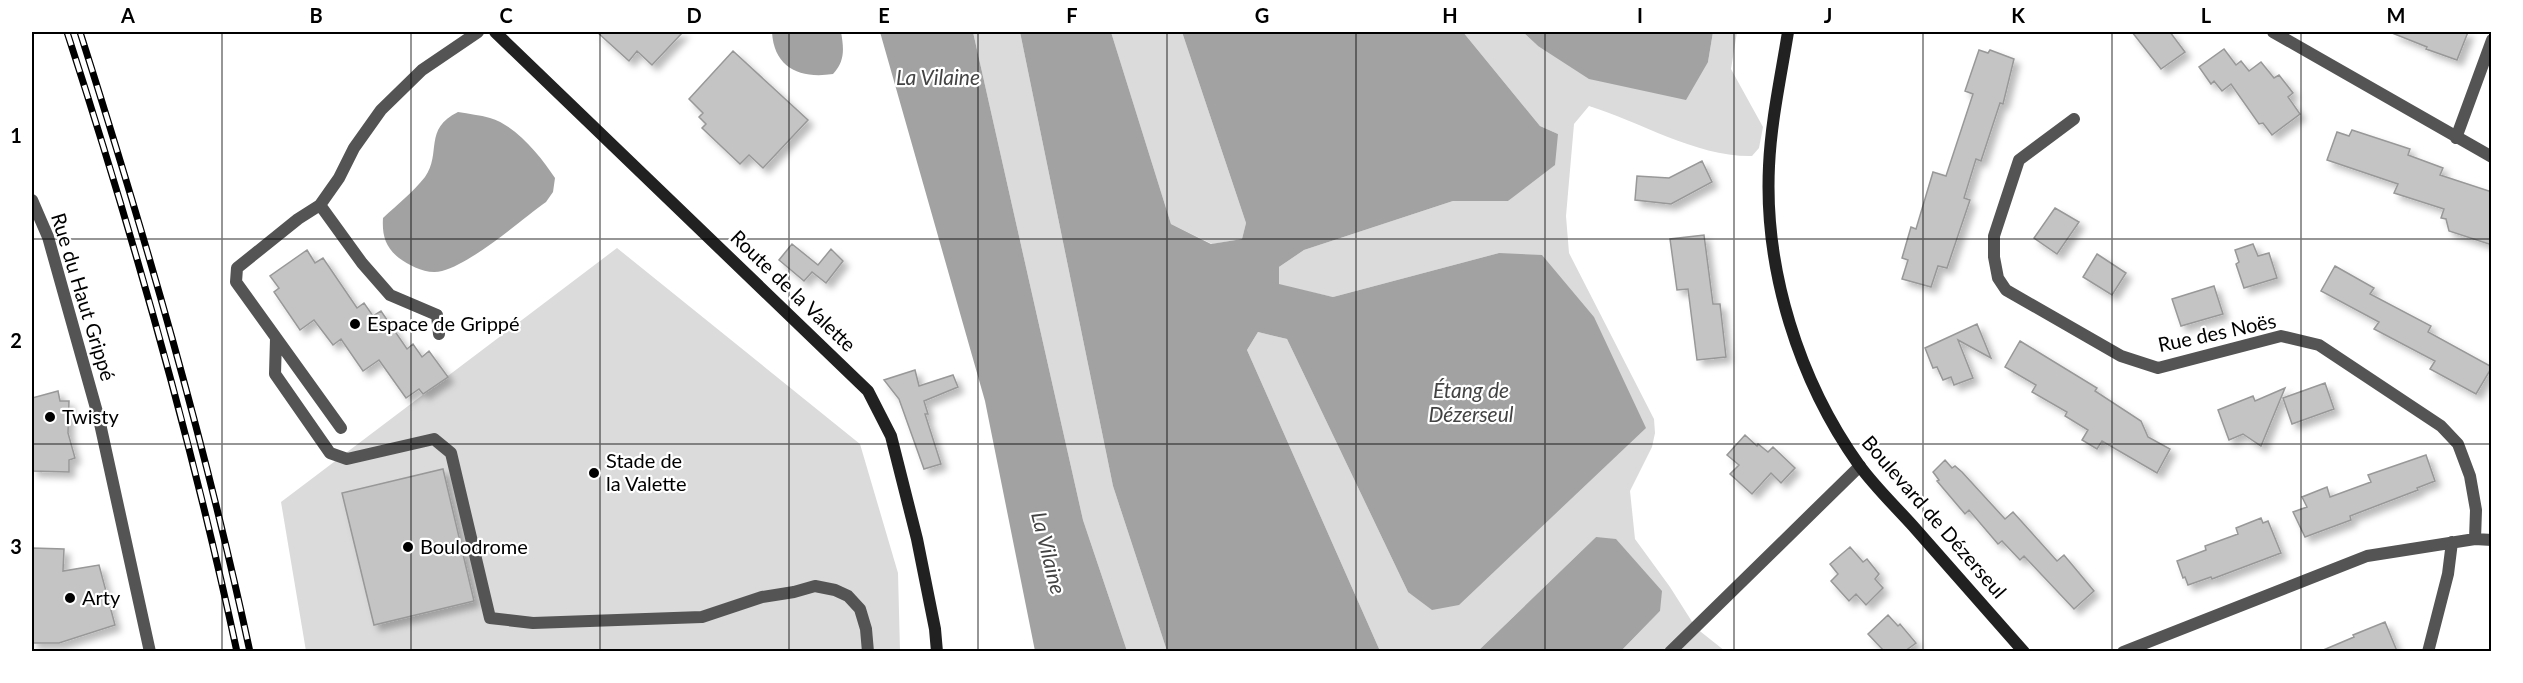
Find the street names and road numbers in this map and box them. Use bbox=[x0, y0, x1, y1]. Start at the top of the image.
street label: Rue du Haut Grippé bbox=[47, 210, 121, 384]
street label: Route de la Valette bbox=[726, 225, 861, 356]
street label: Rue des Noës bbox=[2156, 308, 2278, 356]
street label: Boulevard de Dézerseul bbox=[1858, 430, 2012, 603]

